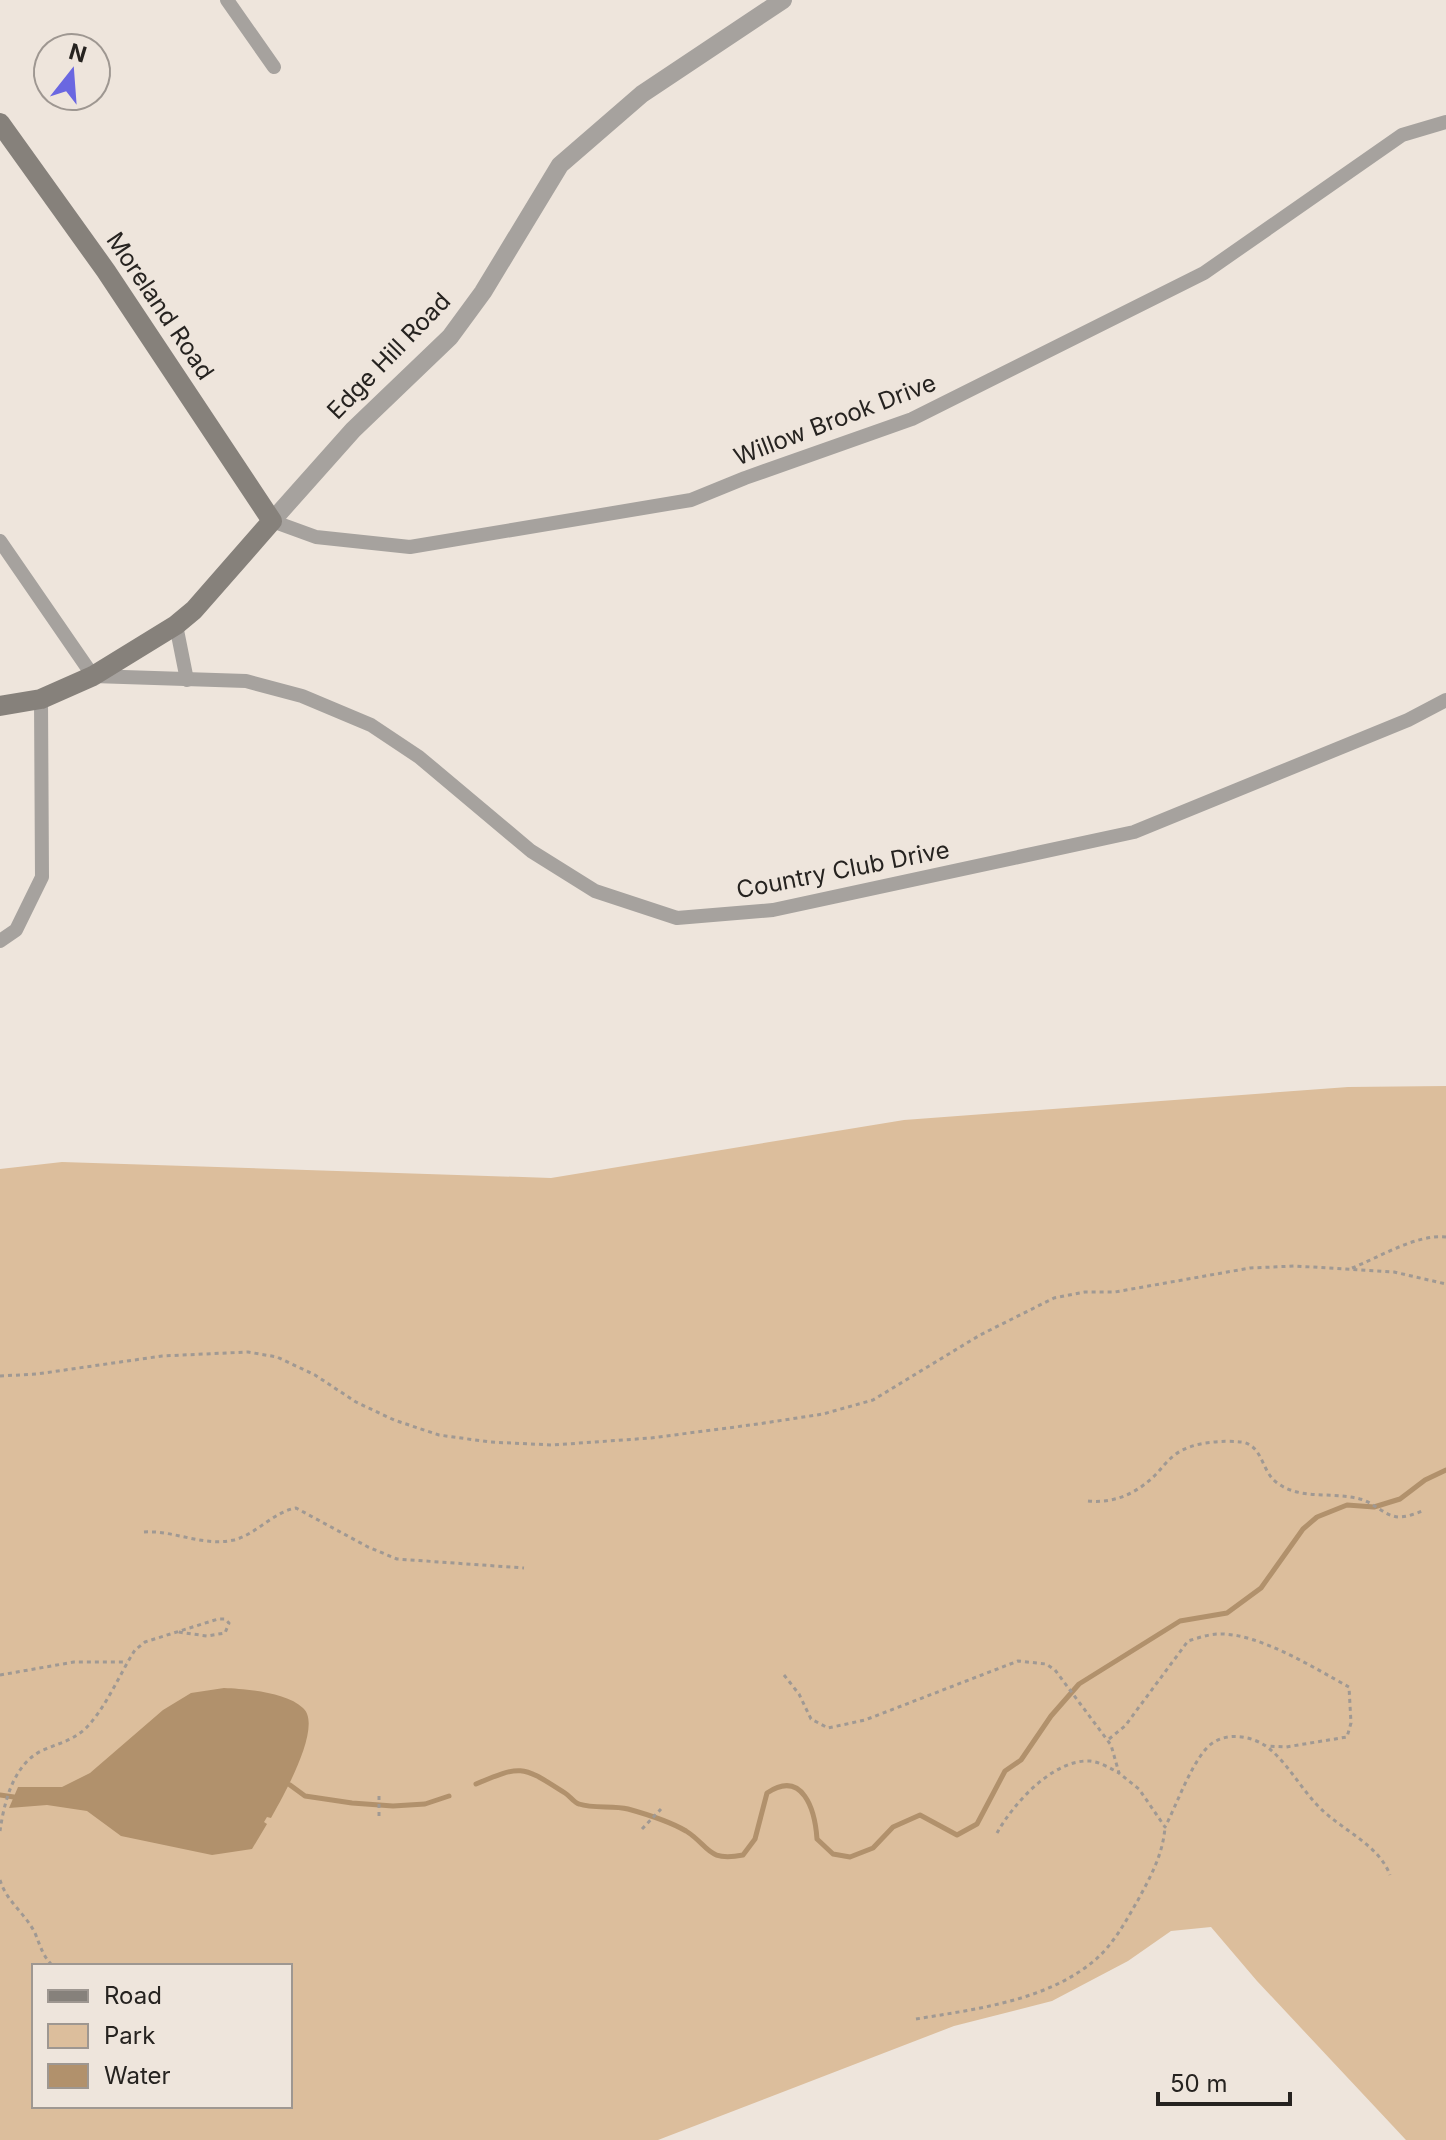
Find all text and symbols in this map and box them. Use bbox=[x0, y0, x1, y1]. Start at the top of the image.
north arrow bbox=[32, 32, 112, 112]
text: N bbox=[66, 38, 90, 68]
street label: Moreland Road bbox=[100, 227, 220, 385]
street label: Edge Hill Road bbox=[321, 286, 456, 425]
street label: Willow Brook Drive bbox=[730, 368, 940, 471]
street label: Country Club Drive bbox=[734, 835, 952, 904]
legend bbox=[32, 1964, 292, 2108]
text: Road bbox=[104, 1981, 162, 2010]
text: Park bbox=[104, 2021, 155, 2050]
scale bar bbox=[1158, 2056, 1290, 2106]
text: Water bbox=[104, 2061, 171, 2090]
text: 50 m bbox=[1170, 2069, 1228, 2098]

